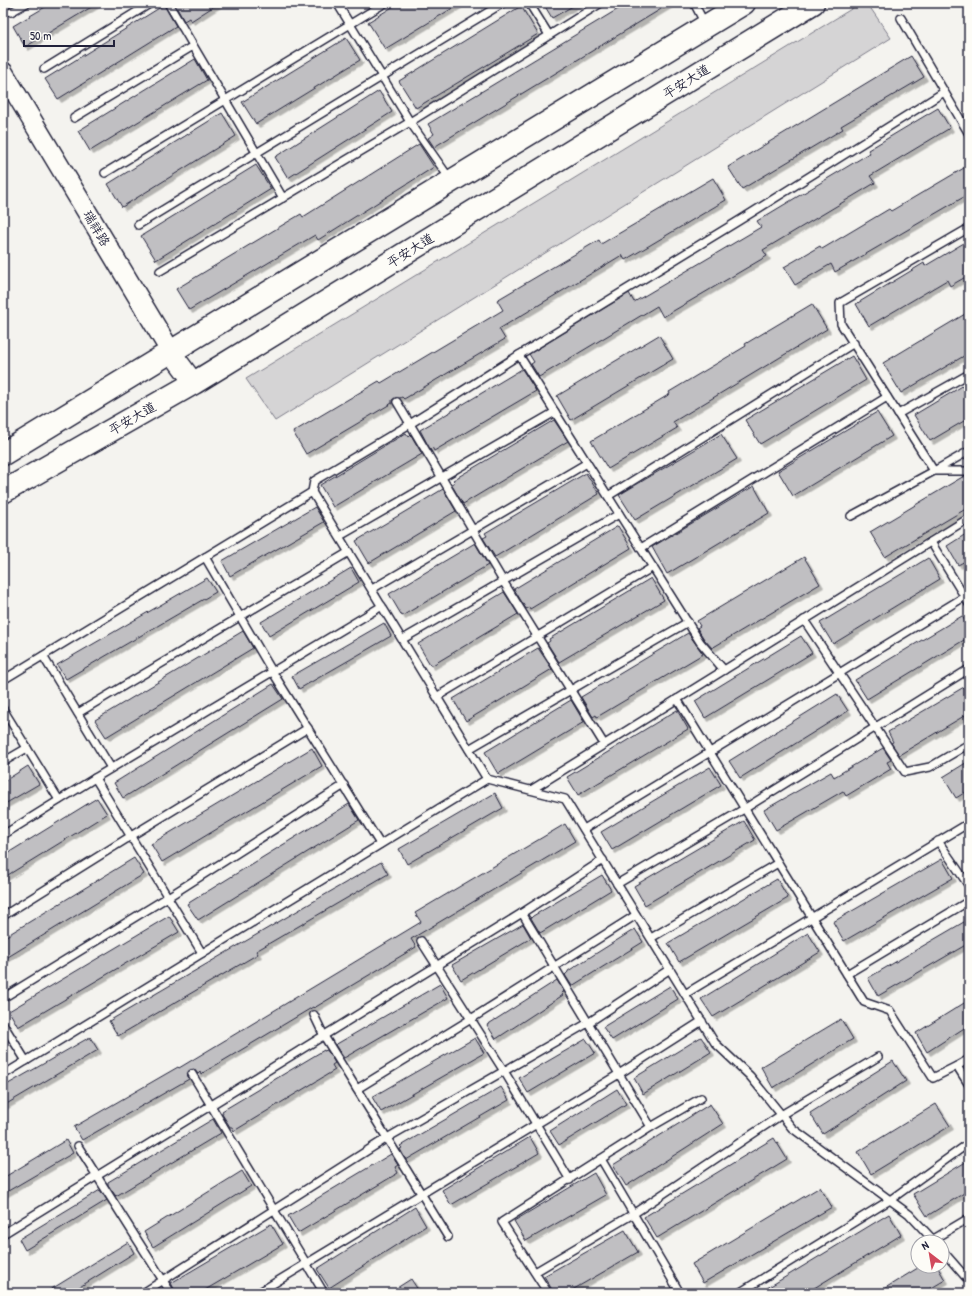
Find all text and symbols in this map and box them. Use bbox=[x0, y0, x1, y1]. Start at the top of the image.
scale bar bbox=[24, 22, 114, 48]
text: 50 m bbox=[30, 27, 51, 44]
street label: 平安大道 bbox=[659, 60, 713, 102]
street label: 瑞祥路 bbox=[79, 207, 115, 249]
street label: 平安大道 bbox=[383, 229, 437, 271]
street label: 平安大道 bbox=[105, 397, 159, 439]
north arrow bbox=[910, 1234, 950, 1274]
text: N bbox=[919, 1238, 931, 1253]

